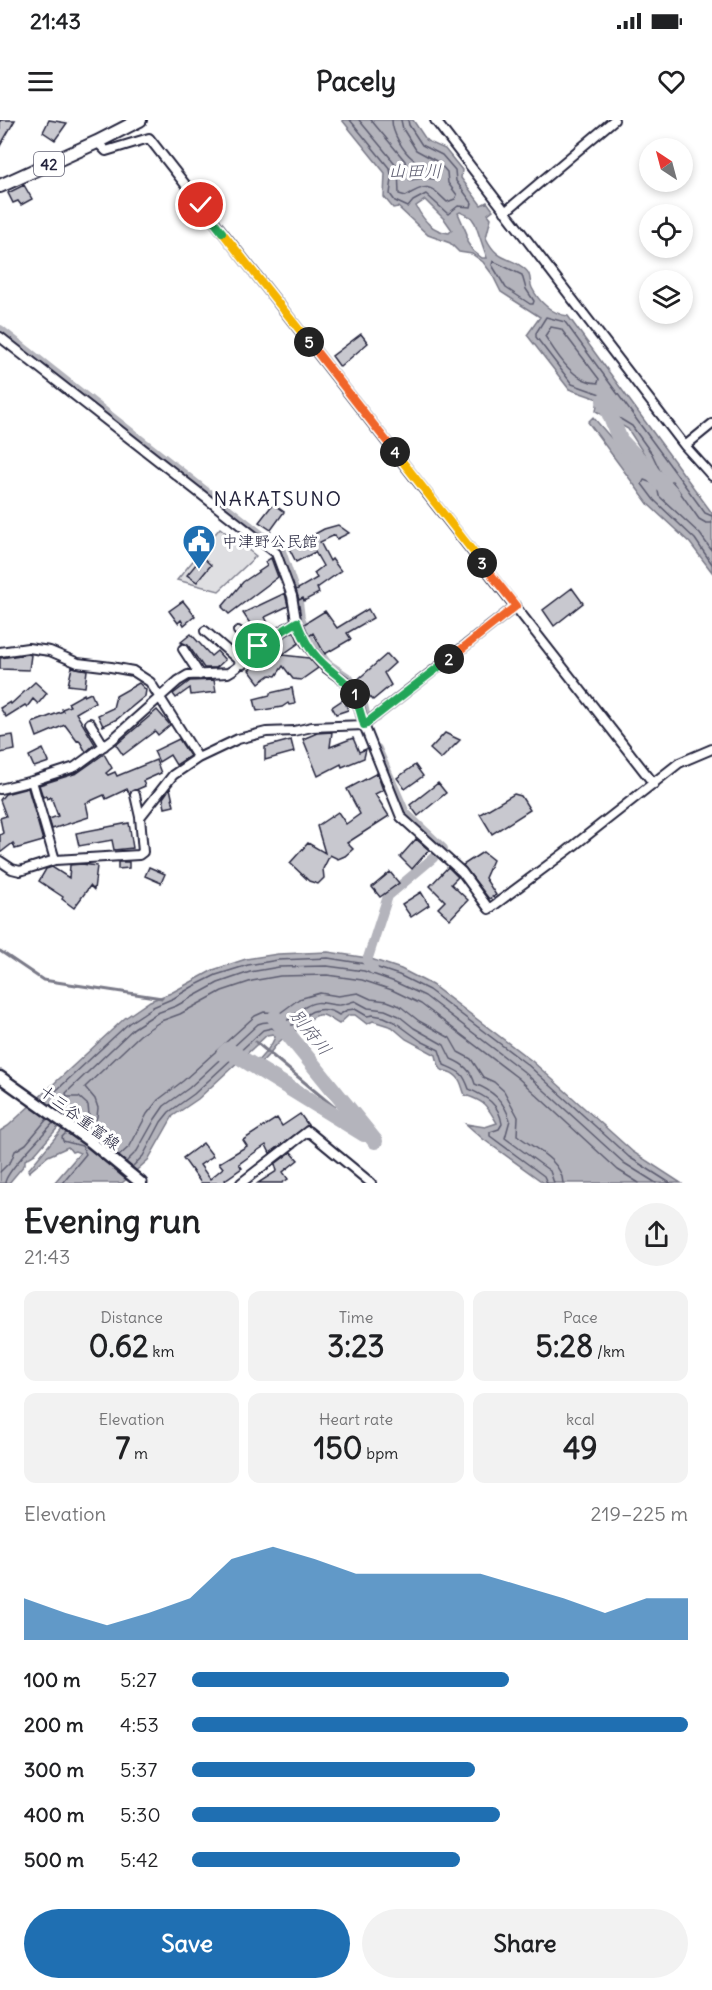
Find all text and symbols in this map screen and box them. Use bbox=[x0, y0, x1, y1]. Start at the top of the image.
text: 21:43 bbox=[30, 7, 81, 35]
text: Pacely bbox=[316, 64, 396, 98]
icon: menu bbox=[24, 65, 57, 98]
icon: heart bbox=[655, 65, 688, 98]
north arrow bbox=[639, 138, 693, 192]
map controls bbox=[639, 138, 693, 324]
road number: 42 bbox=[34, 152, 64, 176]
water label: 山田川 bbox=[388, 159, 442, 182]
pin bbox=[175, 179, 226, 230]
icon: check bbox=[184, 188, 217, 221]
button: locate bbox=[639, 204, 693, 258]
button: layers bbox=[639, 270, 693, 324]
pin: 5 bbox=[294, 327, 324, 357]
text: 5 bbox=[304, 332, 314, 352]
pin: 4 bbox=[380, 437, 410, 467]
text: 4 bbox=[390, 442, 400, 462]
district label: NAKATSUNO bbox=[214, 486, 342, 511]
public building icon: 中津野公民館 bbox=[181, 523, 217, 570]
place label: 中津野公民館 bbox=[222, 531, 318, 551]
pin: 3 bbox=[467, 548, 497, 578]
text: 3 bbox=[477, 553, 487, 573]
pin bbox=[232, 620, 283, 671]
icon: arrive bbox=[241, 629, 274, 662]
pin: 2 bbox=[434, 644, 464, 674]
text: 2 bbox=[445, 649, 453, 669]
pin: 1 bbox=[340, 679, 370, 709]
text: 1 bbox=[352, 684, 358, 704]
water label: 別府川 bbox=[285, 1004, 337, 1060]
street label: 十三谷重富線 bbox=[36, 1080, 124, 1154]
text: Evening run bbox=[24, 1200, 200, 1242]
button: share bbox=[625, 1203, 688, 1266]
text: 21:43 bbox=[24, 1244, 70, 1269]
text: Distance bbox=[100, 1307, 163, 1327]
text: Time bbox=[339, 1307, 373, 1327]
text: Pace bbox=[563, 1307, 598, 1327]
text: 0.62 bbox=[89, 1327, 149, 1365]
text: 3:23 bbox=[327, 1327, 385, 1365]
text: 5:28 bbox=[536, 1327, 593, 1365]
text: km bbox=[149, 1341, 175, 1361]
text: /km bbox=[593, 1341, 625, 1361]
text: Elevation bbox=[99, 1409, 165, 1429]
text: Heart rate bbox=[319, 1409, 393, 1429]
text: kcal bbox=[566, 1409, 595, 1429]
text: 7 bbox=[115, 1429, 130, 1467]
text: 150 bbox=[314, 1429, 363, 1467]
text: 49 bbox=[563, 1429, 598, 1467]
text: m bbox=[130, 1443, 148, 1463]
text: bpm bbox=[363, 1443, 398, 1463]
text: Elevation bbox=[24, 1501, 106, 1526]
text: 219–225 m bbox=[591, 1501, 688, 1526]
text: 100 m bbox=[24, 1667, 81, 1692]
text: 5:27 bbox=[120, 1667, 157, 1692]
text: 200 m bbox=[24, 1712, 84, 1737]
text: 4:53 bbox=[120, 1712, 159, 1737]
text: 300 m bbox=[24, 1757, 84, 1782]
text: 5:37 bbox=[120, 1757, 157, 1782]
text: 400 m bbox=[24, 1802, 84, 1827]
text: 5:30 bbox=[120, 1802, 161, 1827]
text: 500 m bbox=[24, 1847, 84, 1872]
text: 5:42 bbox=[120, 1847, 159, 1872]
button: Save bbox=[24, 1909, 350, 1978]
button: Share bbox=[362, 1909, 688, 1978]

